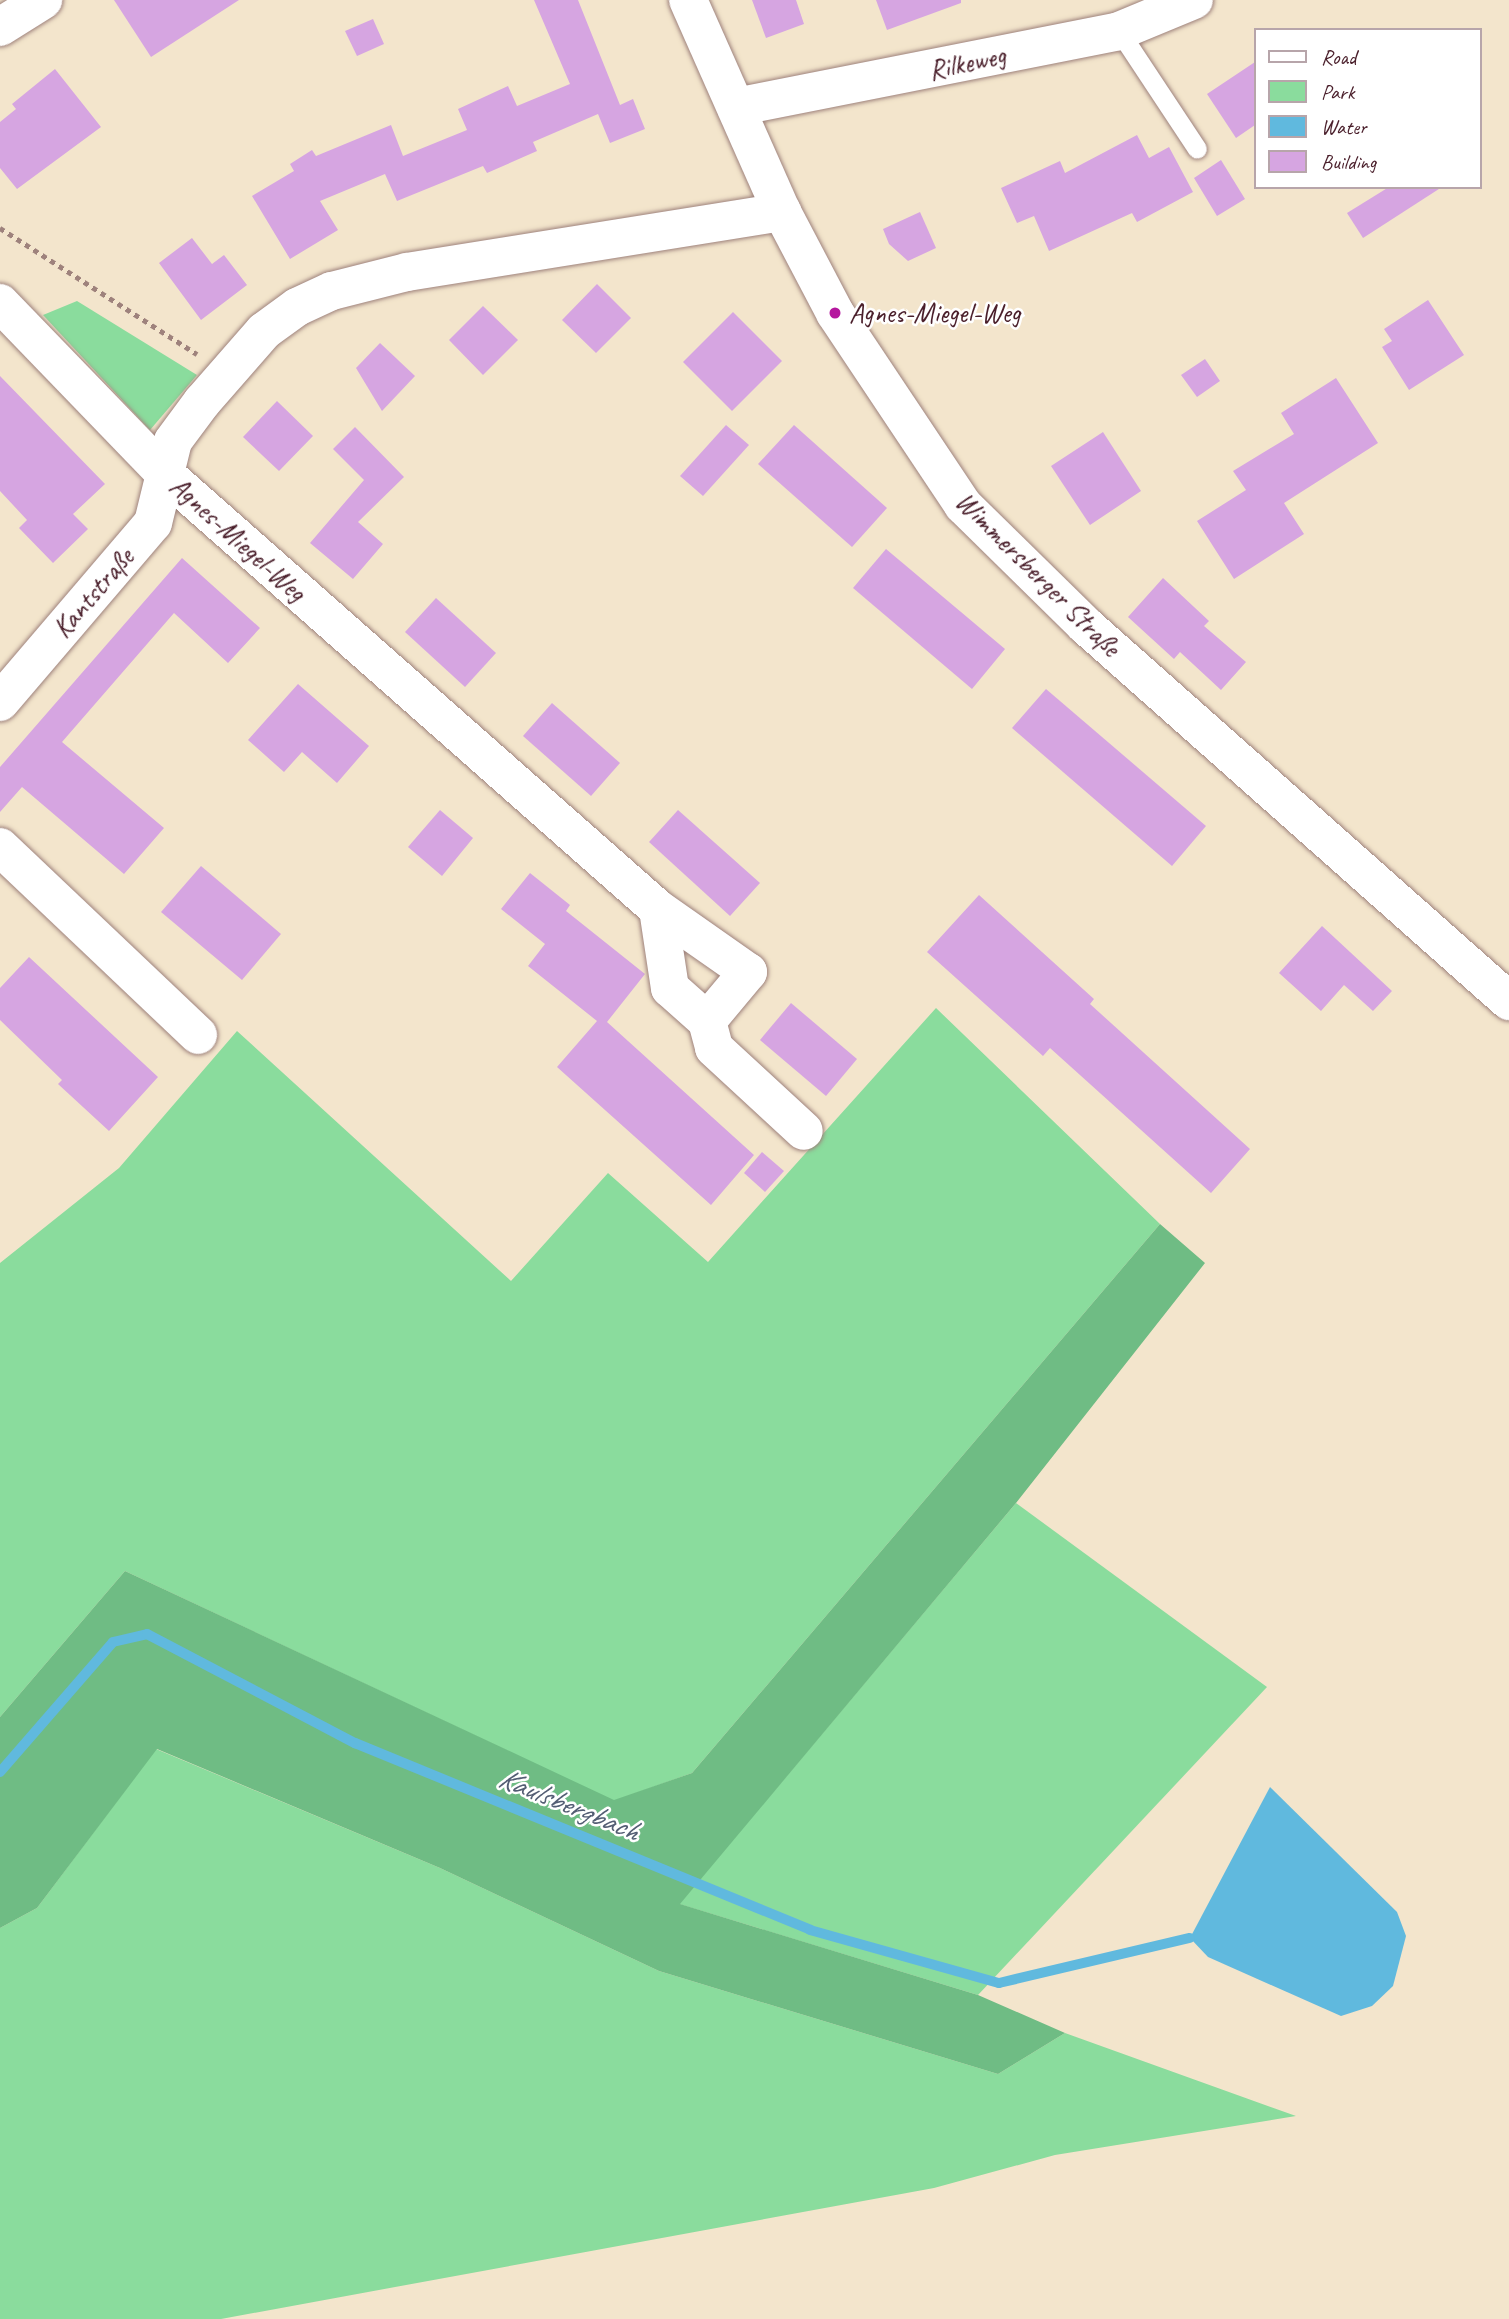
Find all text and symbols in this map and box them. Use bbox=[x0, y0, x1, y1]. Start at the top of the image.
legend bbox=[1254, 28, 1481, 189]
street label: Rilkeweg bbox=[925, 38, 1009, 88]
text: Road bbox=[1321, 44, 1356, 70]
text: Park bbox=[1321, 79, 1354, 105]
text: Water bbox=[1321, 114, 1367, 140]
text: Building bbox=[1321, 149, 1376, 175]
place label: Agnes-Miegel-Weg bbox=[849, 296, 1021, 330]
marker: Agnes-Miegel-Weg bbox=[827, 305, 843, 321]
street label: Agnes-Miegel-Weg bbox=[163, 469, 313, 609]
street label: Wimmersberger Straße bbox=[948, 484, 1128, 664]
street label: Kantstraße bbox=[45, 541, 141, 645]
water label: Kaulsbergbach bbox=[494, 1760, 644, 1848]

